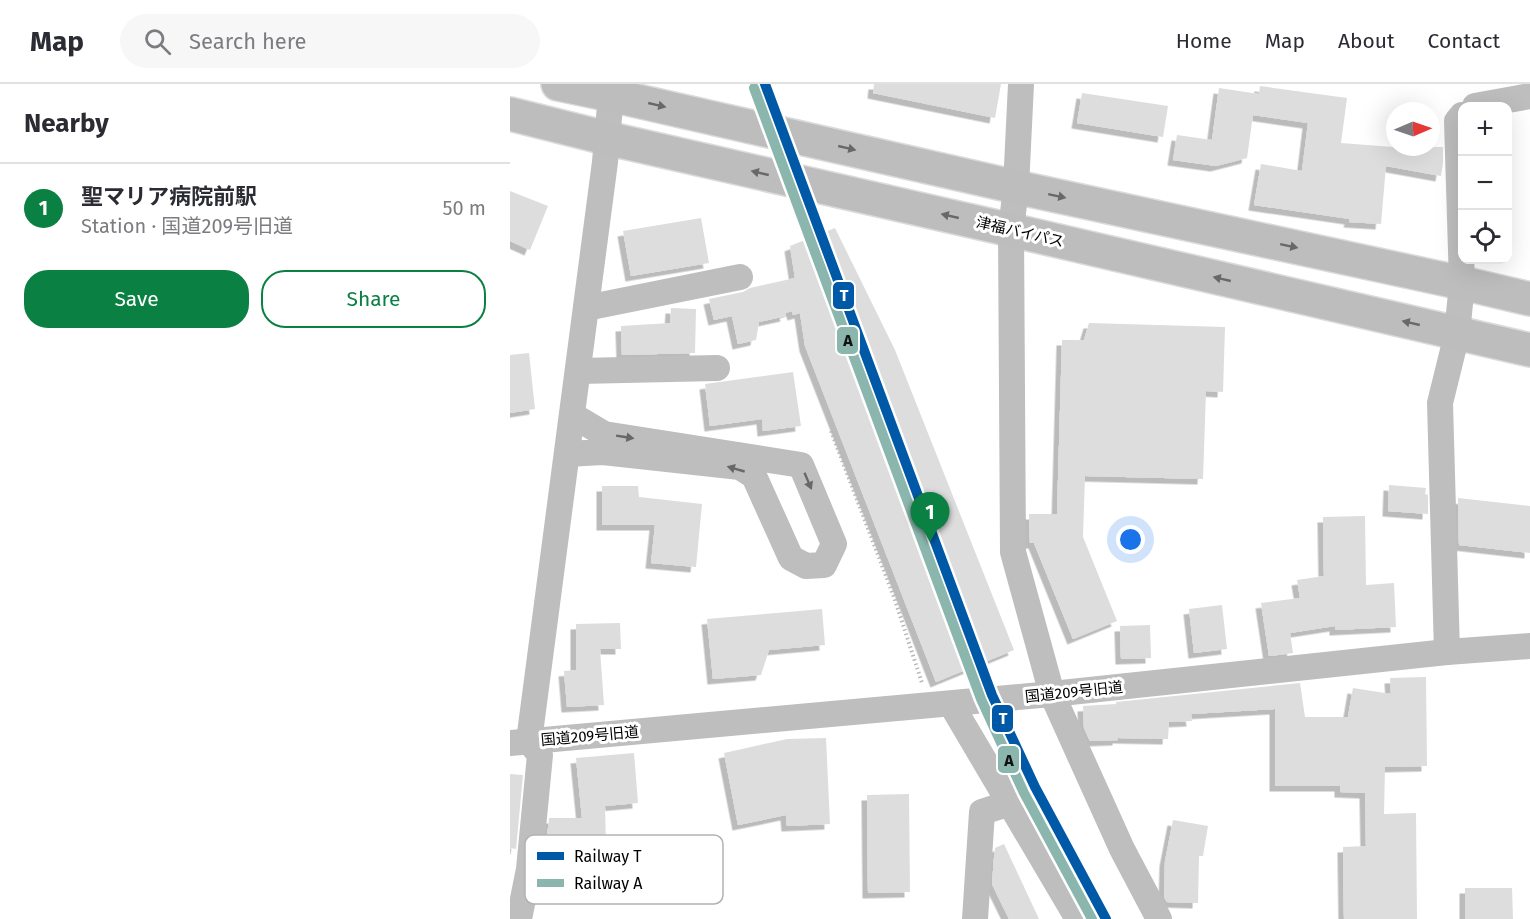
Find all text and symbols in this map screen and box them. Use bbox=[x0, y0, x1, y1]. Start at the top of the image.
search box bbox=[120, 14, 540, 68]
text: Map bbox=[30, 25, 84, 58]
icon: search bbox=[141, 25, 174, 58]
text: Search here bbox=[189, 28, 307, 55]
text: Home bbox=[1176, 28, 1232, 54]
text: Map bbox=[1265, 28, 1305, 54]
text: About bbox=[1338, 28, 1395, 54]
text: Contact bbox=[1428, 28, 1500, 54]
one-way arrow bbox=[647, 101, 666, 110]
north arrow bbox=[1386, 102, 1440, 156]
map controls bbox=[1458, 102, 1512, 264]
button: + bbox=[1458, 102, 1512, 156]
text: Nearby bbox=[24, 108, 109, 139]
one-way arrow bbox=[837, 144, 856, 154]
button: − bbox=[1458, 156, 1512, 210]
one-way arrow bbox=[750, 167, 769, 177]
text: 聖マリア病院前駅 bbox=[81, 183, 257, 210]
one-way arrow bbox=[1048, 192, 1067, 201]
text: 1 bbox=[39, 196, 48, 220]
text: 50 m bbox=[442, 196, 486, 220]
one-way arrow bbox=[941, 210, 959, 220]
button: locate bbox=[1458, 210, 1512, 264]
street label: 津福バイパス bbox=[974, 213, 1066, 251]
text: Station · 国道209号旧道 bbox=[81, 214, 293, 238]
one-way arrow bbox=[1280, 241, 1298, 251]
button: Save bbox=[24, 270, 249, 328]
button: Share bbox=[261, 270, 486, 328]
one-way arrow bbox=[1212, 273, 1231, 283]
line badge: T bbox=[832, 281, 855, 310]
text: T bbox=[840, 286, 849, 305]
one-way arrow bbox=[1402, 318, 1421, 328]
line badge: A bbox=[836, 326, 859, 355]
text: A bbox=[842, 331, 853, 350]
one-way arrow bbox=[616, 433, 635, 442]
one-way arrow bbox=[727, 463, 746, 473]
one-way arrow bbox=[803, 472, 813, 490]
pin: 1 bbox=[910, 492, 950, 542]
your location bbox=[1116, 525, 1145, 554]
street label: 国道209号旧道 bbox=[1024, 678, 1124, 706]
line badge: T bbox=[991, 704, 1014, 733]
text: T bbox=[999, 709, 1008, 728]
street label: 国道209号旧道 bbox=[540, 723, 640, 749]
line badge: A bbox=[997, 745, 1020, 774]
text: A bbox=[1003, 751, 1014, 770]
legend bbox=[525, 835, 723, 904]
text: Railway T bbox=[574, 847, 642, 866]
text: Railway A bbox=[574, 874, 643, 893]

